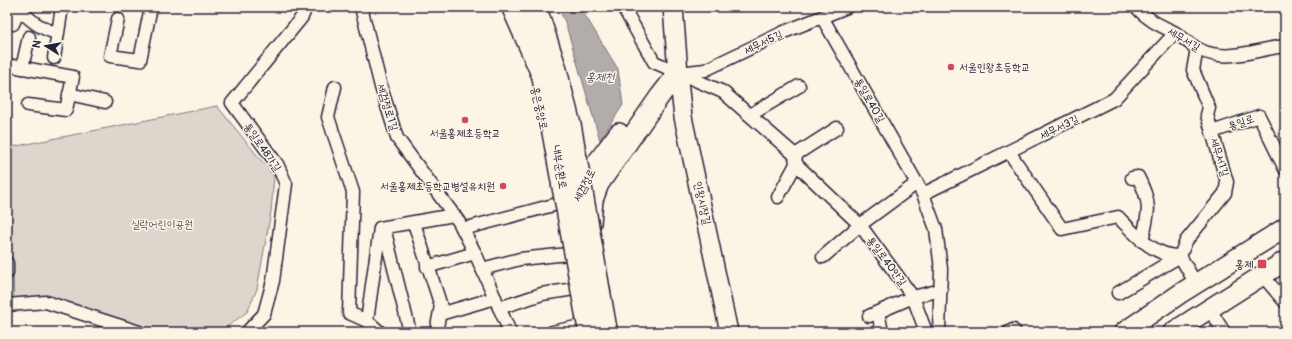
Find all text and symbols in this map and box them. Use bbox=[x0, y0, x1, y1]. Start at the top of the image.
street label: 세무서길 bbox=[1165, 25, 1202, 54]
north arrow bbox=[26, 26, 66, 66]
street label: 세무서5길 bbox=[742, 27, 785, 57]
text: N bbox=[30, 39, 44, 49]
place label: 서울인왕초등학교 bbox=[959, 61, 1030, 74]
marker: 서울인왕초등학교 bbox=[946, 62, 956, 72]
water label: 홍제천 bbox=[586, 70, 616, 85]
street label: 통일로40길 bbox=[852, 76, 888, 125]
street label: 세검정로1길 bbox=[374, 82, 401, 132]
street label: 홍은중앙로 bbox=[529, 85, 550, 131]
street label: 세무서3길 bbox=[1038, 112, 1081, 142]
street label: 통일로 bbox=[1226, 112, 1256, 133]
marker: 서울홍제초등학교 bbox=[460, 115, 470, 125]
street label: 통일로48가길 bbox=[241, 121, 284, 174]
place label: 서울홍제초등학교 bbox=[430, 127, 500, 140]
street label: 세무서1길 bbox=[1207, 136, 1232, 178]
street label: 내부순환로 bbox=[549, 144, 570, 190]
street label: 세검정로 bbox=[571, 166, 598, 204]
place label: 서울홍제초등학교병설유치원 bbox=[380, 180, 495, 193]
street label: 인왕시장길 bbox=[691, 180, 714, 226]
marker: 서울홍제초등학교병설유치원 bbox=[498, 181, 508, 191]
park label: 실락어린이공원 bbox=[131, 218, 193, 231]
street label: 통일로40안길 bbox=[864, 234, 909, 289]
place label: 홍제 bbox=[1235, 258, 1253, 271]
marker: 홍제 bbox=[1256, 258, 1268, 270]

